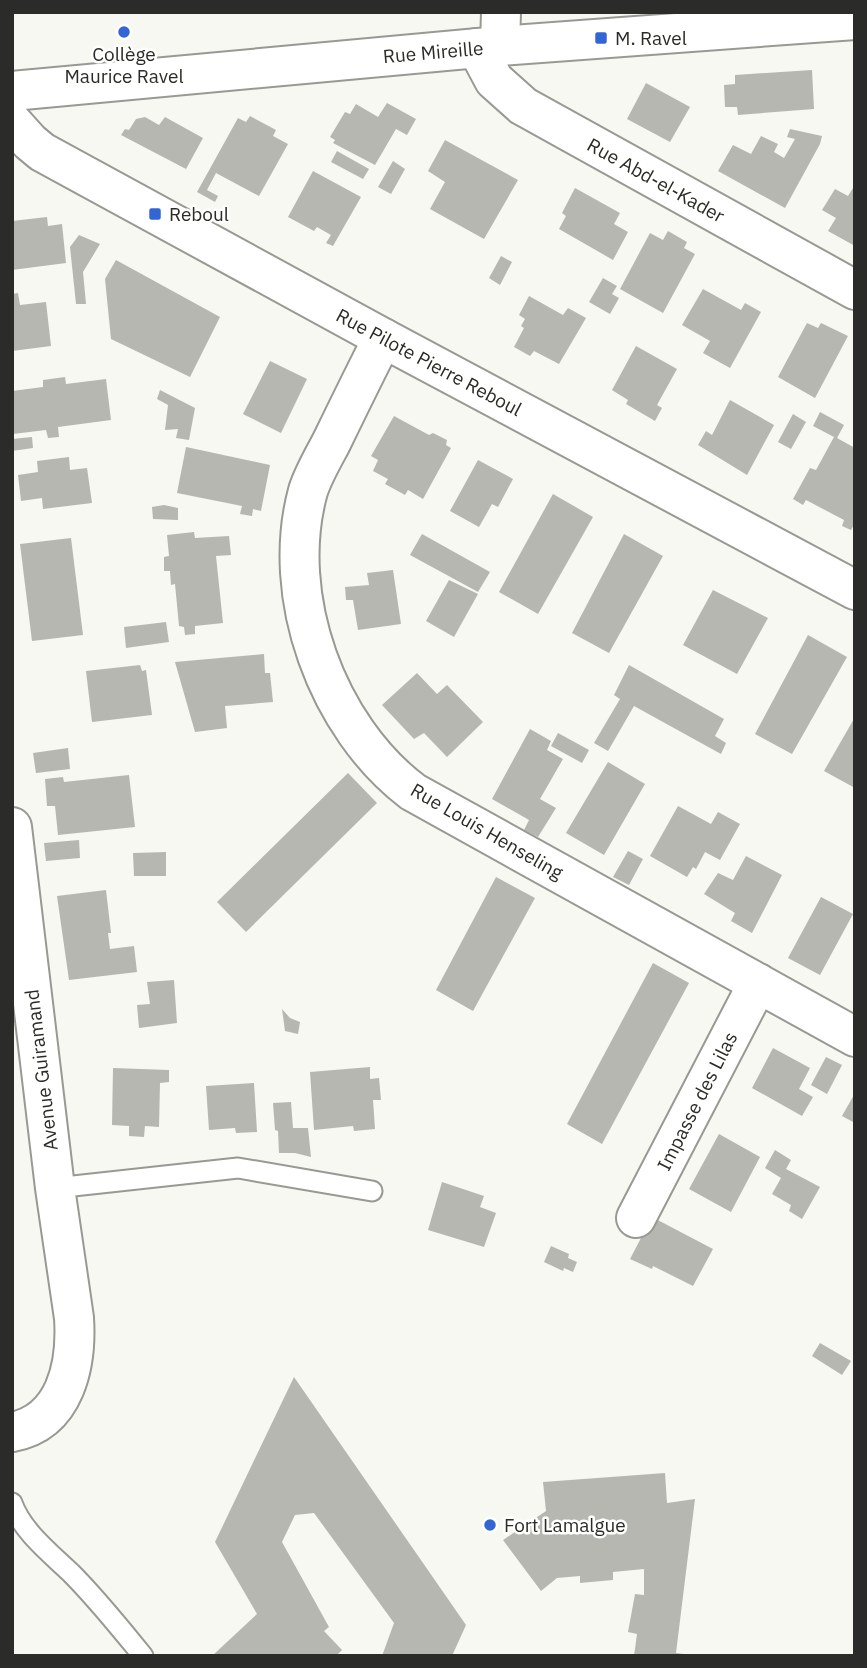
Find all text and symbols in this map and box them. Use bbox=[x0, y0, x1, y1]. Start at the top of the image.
marker: Collège Maurice Ravel bbox=[116, 24, 132, 40]
place label: M. Ravel bbox=[615, 26, 687, 50]
marker: M. Ravel bbox=[593, 30, 609, 46]
street label: Rue Mireille bbox=[382, 36, 484, 68]
place label: Collège Maurice Ravel bbox=[64, 42, 184, 88]
street label: Rue Abd-el-Kader bbox=[583, 132, 729, 228]
place label: Reboul bbox=[169, 202, 229, 226]
marker: Reboul bbox=[147, 206, 163, 222]
street label: Rue Pilote Pierre Reboul bbox=[332, 303, 526, 421]
street label: Rue Louis Henseling bbox=[406, 778, 568, 884]
street label: Avenue Guiramand bbox=[19, 988, 63, 1152]
street label: Impasse des Lilas bbox=[652, 1028, 742, 1174]
place label: Fort Lamalgue bbox=[504, 1513, 626, 1537]
marker: Fort Lamalgue bbox=[482, 1517, 498, 1533]

